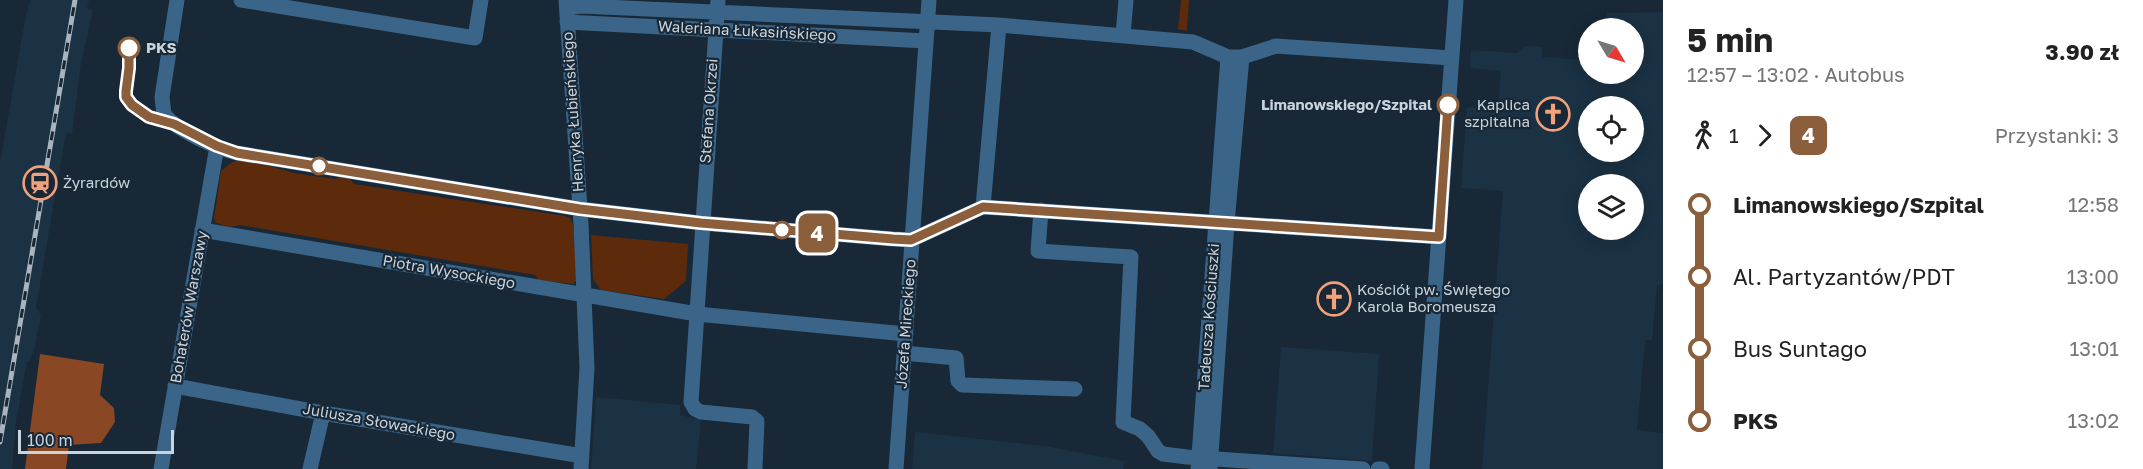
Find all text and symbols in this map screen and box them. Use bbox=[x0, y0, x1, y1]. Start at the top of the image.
street label: Waleriana Łukasińskiego bbox=[657, 16, 837, 44]
north arrow bbox=[1578, 18, 1644, 84]
map controls bbox=[1578, 18, 1644, 240]
text: 5 min bbox=[1687, 20, 1773, 59]
street label: Henryka Łubieńskiego bbox=[557, 31, 587, 193]
marker: PKS bbox=[118, 37, 140, 59]
place label: PKS bbox=[146, 38, 177, 56]
text: 3.90 zł bbox=[2045, 38, 2119, 65]
street label: Stefana Okrzei bbox=[695, 58, 721, 164]
text: 12:57 – 13:02 · Autobus bbox=[1687, 62, 1905, 86]
marker: Limanowskiego/Szpital bbox=[1437, 94, 1459, 116]
place label: Limanowskiego/Szpital bbox=[1261, 95, 1432, 113]
place label: Kaplica szpitalna bbox=[1464, 95, 1530, 130]
church icon: Kaplica szpitalna bbox=[1535, 96, 1571, 132]
button: locate bbox=[1578, 96, 1644, 162]
icon: walk bbox=[1687, 119, 1720, 152]
icon: forward bbox=[1748, 119, 1781, 152]
text: 4 bbox=[1802, 122, 1815, 148]
text: 1 bbox=[1729, 123, 1739, 147]
text: Przystanki: 3 bbox=[1995, 123, 2119, 147]
unlabelled marker bbox=[310, 157, 328, 175]
station icon: Żyrardów bbox=[22, 165, 58, 201]
place label: Żyrardów bbox=[63, 173, 130, 191]
button: layers bbox=[1578, 174, 1644, 240]
text: Limanowskiego/Szpital bbox=[1733, 191, 1984, 218]
text: 12:58 bbox=[2068, 192, 2119, 216]
line badge: 4 bbox=[798, 214, 836, 252]
text: 4 bbox=[810, 220, 824, 246]
unlabelled marker bbox=[773, 221, 791, 239]
street label: Bohaterów Warszawy bbox=[166, 229, 210, 385]
street label: Tadeusza Kościuszki bbox=[1194, 243, 1222, 391]
street label: Piotra Wysockiego bbox=[382, 251, 517, 292]
street label: Józefa Mireckiego bbox=[891, 259, 919, 389]
text: Al. Partyzantów/PDT bbox=[1733, 263, 1955, 290]
text: 13:00 bbox=[2067, 264, 2119, 288]
place label: Kościół pw. Świętego Karola Boromeusza bbox=[1357, 280, 1510, 315]
church icon: Kościół pw. Świętego Karola Boromeusza bbox=[1316, 281, 1352, 317]
text: Bus Suntago bbox=[1733, 335, 1867, 362]
text: 13:01 bbox=[2070, 336, 2119, 360]
street label: Juliusza Słowackiego bbox=[302, 399, 457, 443]
text: PKS bbox=[1733, 407, 1778, 434]
text: 13:02 bbox=[2068, 408, 2119, 432]
scale bar bbox=[18, 427, 174, 454]
text: 100 m bbox=[27, 430, 73, 450]

